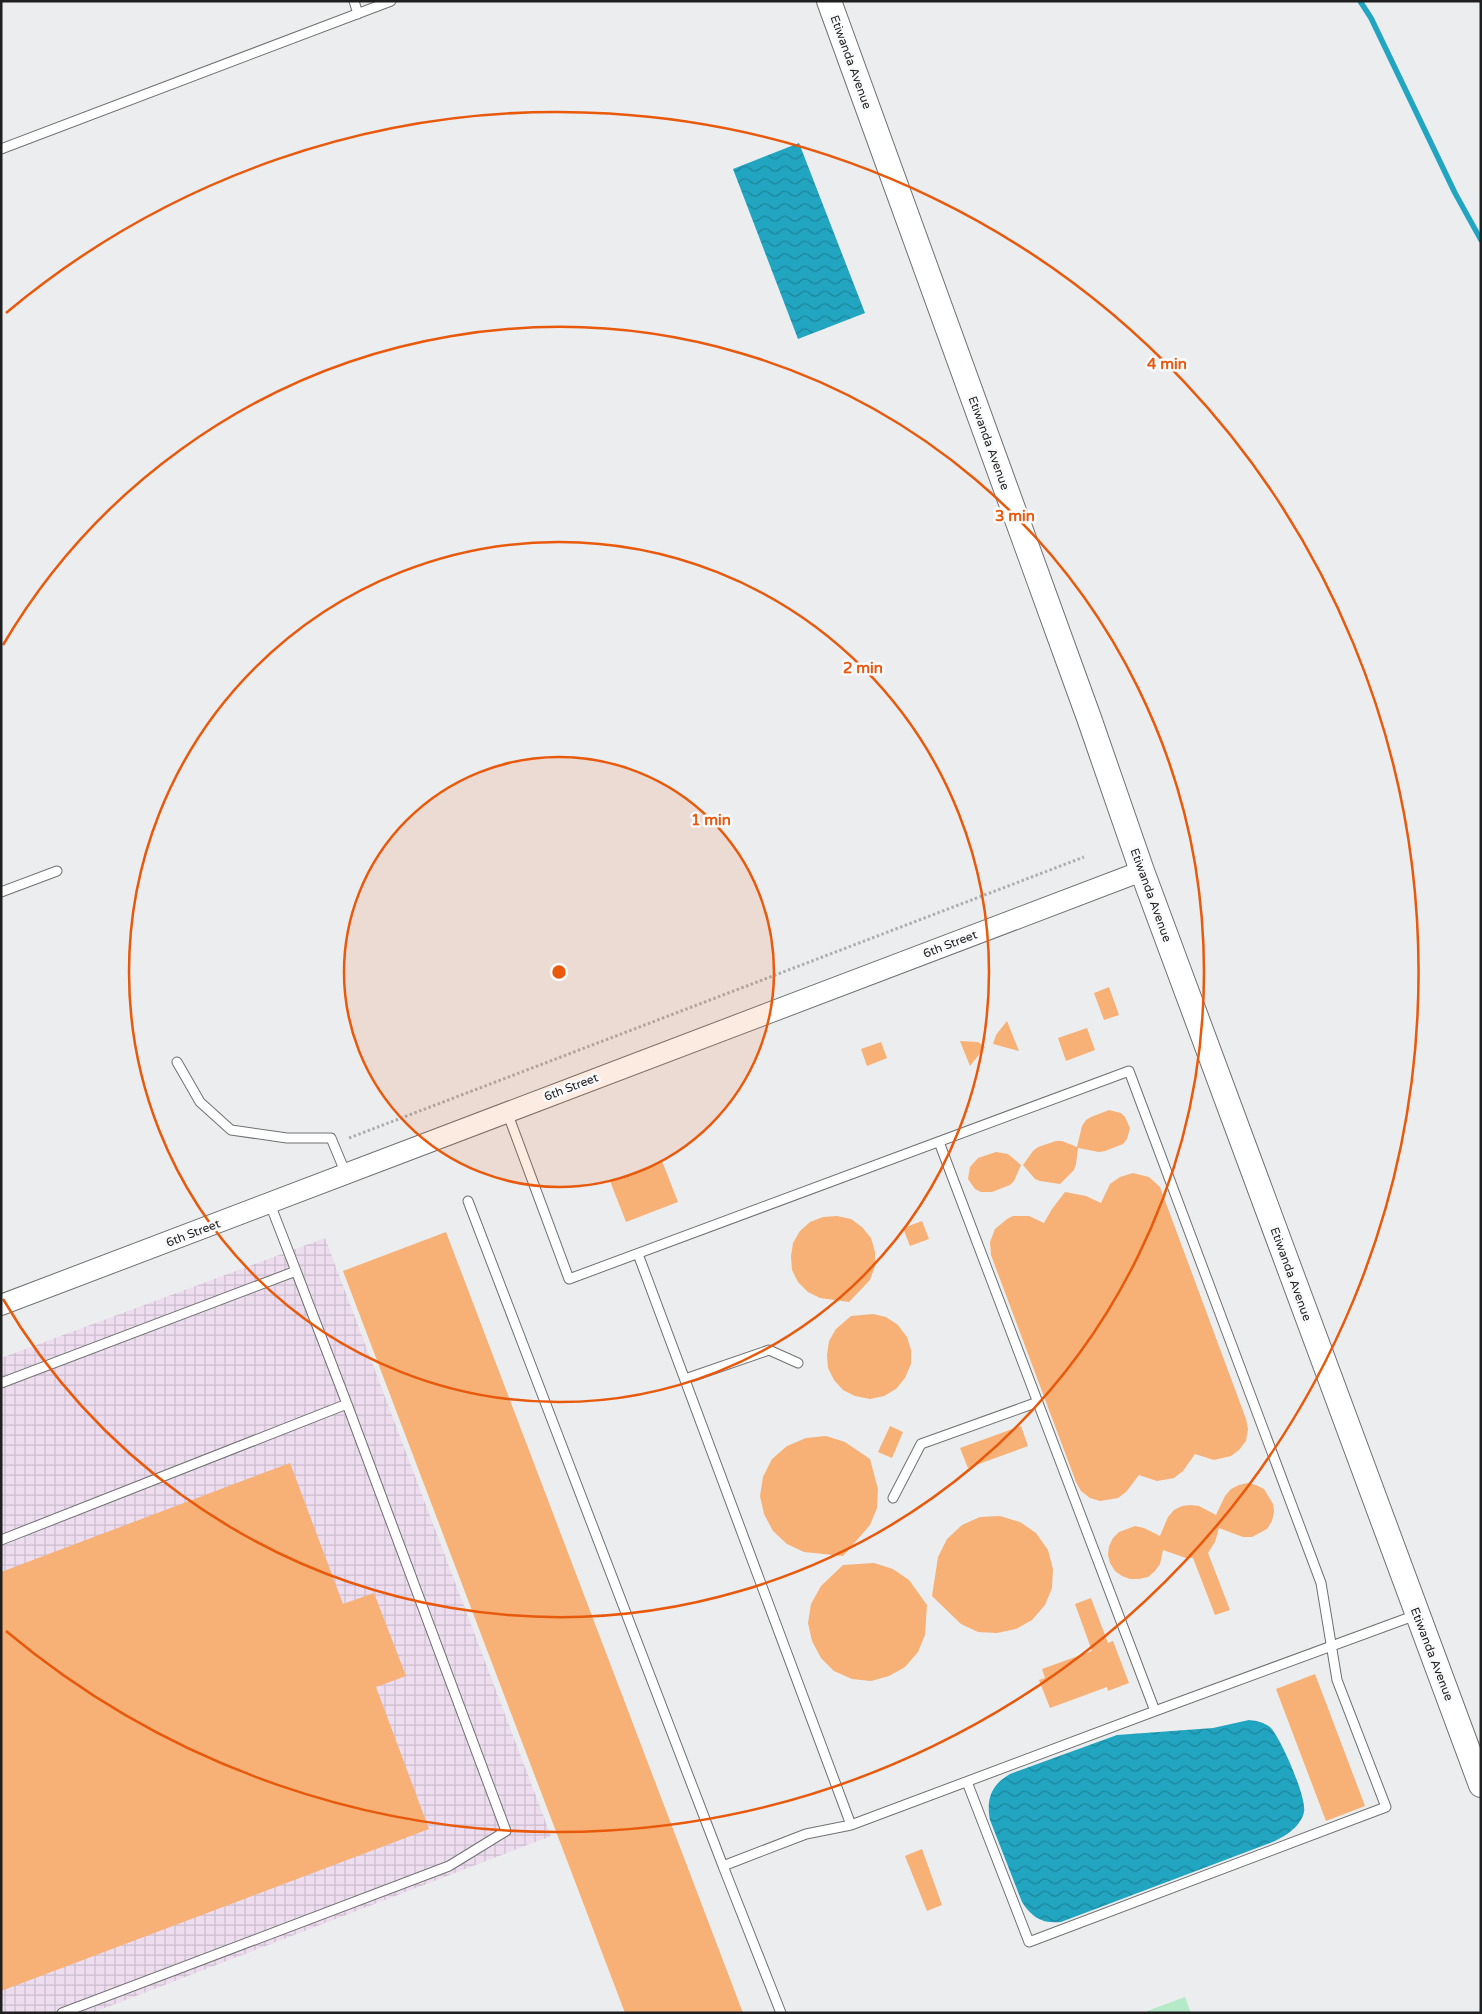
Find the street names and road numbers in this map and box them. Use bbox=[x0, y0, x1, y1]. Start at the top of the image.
street label: Etiwanda Avenue bbox=[828, 13, 875, 111]
street label: Etiwanda Avenue bbox=[966, 394, 1013, 492]
street label: Etiwanda Avenue bbox=[1128, 846, 1175, 944]
street label: 6th Street bbox=[921, 927, 979, 961]
street label: 6th Street bbox=[542, 1070, 600, 1104]
street label: 6th Street bbox=[164, 1216, 222, 1250]
street label: Etiwanda Avenue bbox=[1268, 1225, 1315, 1323]
street label: Etiwanda Avenue bbox=[1408, 1605, 1456, 1703]

